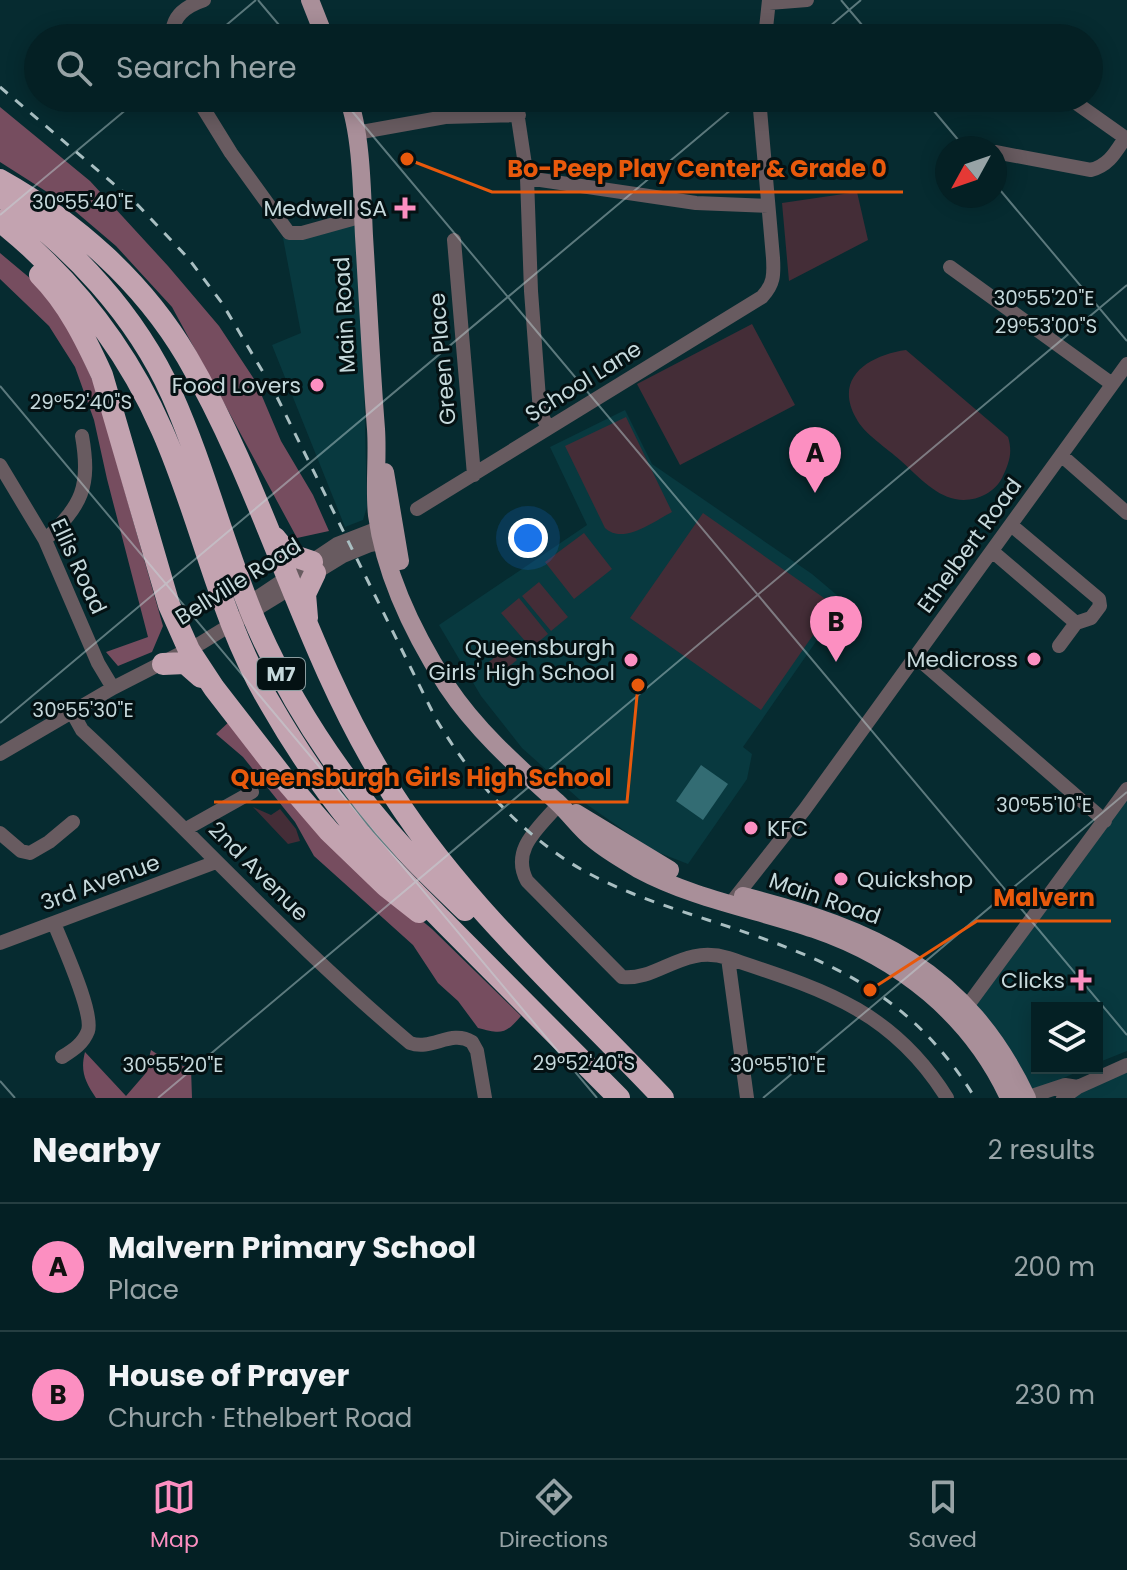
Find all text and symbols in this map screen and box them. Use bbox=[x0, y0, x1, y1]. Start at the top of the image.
search box bbox=[24, 24, 1103, 112]
icon: search bbox=[52, 46, 96, 90]
text: Search here bbox=[116, 46, 297, 89]
north arrow bbox=[935, 136, 1007, 208]
callout: Bo-Peep Play Center & Grade 0 bbox=[492, 144, 903, 192]
text: Bo-Peep Play Center & Grade 0 bbox=[507, 152, 887, 185]
text: 30°55'40"E bbox=[32, 188, 134, 216]
place label: Medwell SA bbox=[263, 193, 387, 224]
marker: Medwell SA bbox=[394, 197, 416, 219]
street label: Main Road bbox=[326, 256, 363, 374]
text: 30°55'20"E bbox=[994, 284, 1095, 312]
street label: Green Place bbox=[421, 292, 464, 426]
text: 29°53'00"S bbox=[995, 312, 1097, 340]
street label: School Lane bbox=[519, 333, 647, 430]
place label: Food Lovers bbox=[172, 370, 301, 401]
marker: Food Lovers bbox=[308, 376, 326, 394]
text: 29°52'40"S bbox=[30, 388, 132, 416]
pin: A bbox=[789, 427, 841, 493]
street label: Ethelbert Road bbox=[910, 471, 1029, 619]
street label: Ellis Road bbox=[43, 513, 114, 619]
your location bbox=[508, 518, 548, 558]
street label: Bellville Road bbox=[169, 530, 307, 633]
pin: B bbox=[810, 596, 862, 662]
place label: Queensburgh Girls' High School bbox=[429, 632, 615, 688]
place label: Medicross bbox=[907, 644, 1018, 675]
marker: Medicross bbox=[1025, 650, 1043, 668]
marker: Queensburgh Girls' High School bbox=[622, 651, 640, 669]
road number: M7 bbox=[257, 658, 305, 690]
text: 30°55'30"E bbox=[32, 696, 134, 724]
callout: Queensburgh Girls High School bbox=[214, 754, 627, 802]
text: Queensburgh Girls High School bbox=[230, 761, 612, 794]
text: 30°55'10"E bbox=[996, 791, 1092, 819]
place label: KFC bbox=[767, 813, 808, 844]
street label: 2nd Avenue bbox=[202, 814, 316, 928]
marker: KFC bbox=[742, 819, 760, 837]
street label: 3rd Avenue bbox=[36, 847, 164, 918]
place label: Quickshop bbox=[857, 864, 973, 895]
street label: Main Road bbox=[765, 865, 885, 932]
marker: Quickshop bbox=[832, 870, 850, 888]
callout: Malvern bbox=[977, 873, 1111, 921]
text: Malvern bbox=[993, 881, 1095, 914]
place label: Clicks bbox=[1001, 965, 1065, 996]
marker: Clicks bbox=[1072, 971, 1090, 989]
map controls bbox=[1031, 1002, 1103, 1074]
button: layers bbox=[1031, 1002, 1103, 1074]
text: 29°52'40"S bbox=[533, 1049, 635, 1077]
text: 30°55'20"E bbox=[123, 1051, 224, 1079]
text: 30°55'10"E bbox=[730, 1051, 826, 1079]
text: Nearby bbox=[32, 1126, 161, 1174]
text: 2 results bbox=[988, 1132, 1095, 1168]
text: Malvern Primary School bbox=[108, 1226, 476, 1269]
text: A bbox=[48, 1249, 68, 1285]
text: 200 m bbox=[1014, 1249, 1095, 1285]
text: Place bbox=[108, 1272, 179, 1308]
text: House of Prayer bbox=[108, 1354, 349, 1397]
text: B bbox=[49, 1377, 67, 1413]
text: 230 m bbox=[1015, 1377, 1095, 1413]
text: Church · Ethelbert Road bbox=[108, 1400, 412, 1436]
tab: Map bbox=[150, 1475, 199, 1556]
tab: Directions bbox=[499, 1475, 608, 1556]
tab: Saved bbox=[908, 1475, 977, 1556]

